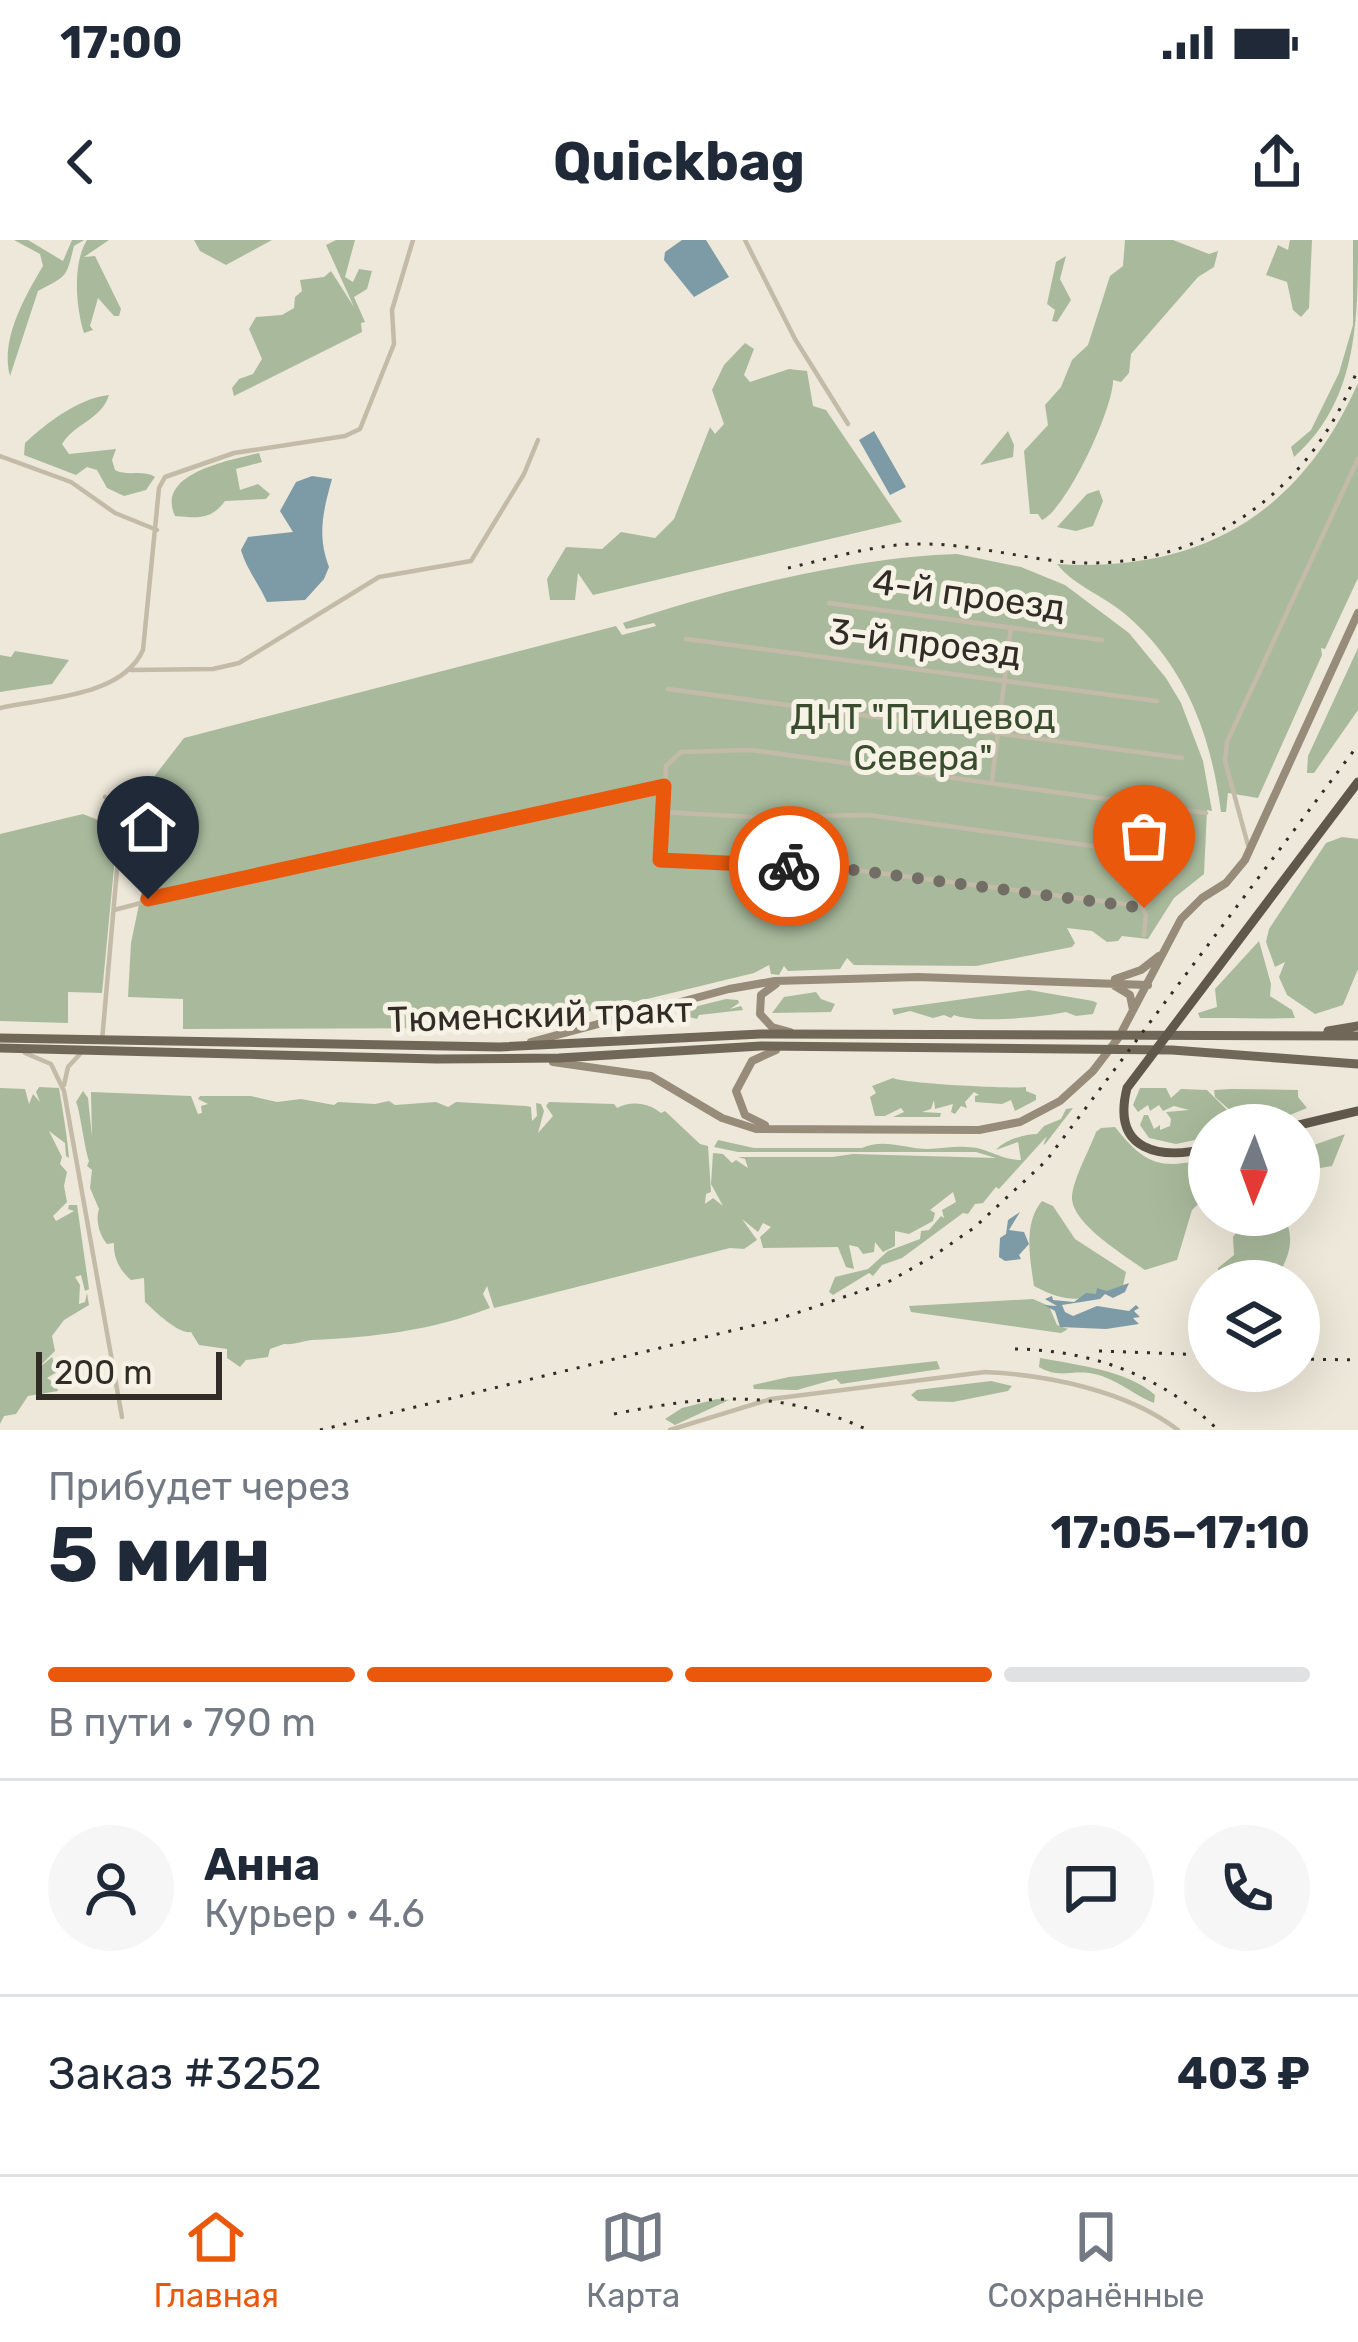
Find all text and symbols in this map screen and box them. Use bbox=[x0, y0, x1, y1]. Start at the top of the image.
text: 17:00 bbox=[60, 16, 183, 69]
icon: back bbox=[48, 129, 114, 195]
icon: share bbox=[1244, 129, 1310, 195]
text: Quickbag bbox=[553, 130, 805, 194]
street label: 4-й проезд bbox=[870, 560, 1068, 629]
street label: 3-й проезд bbox=[826, 609, 1024, 676]
park label: ДНТ "Птицевод Севера" bbox=[790, 695, 1056, 779]
pin bbox=[97, 776, 199, 899]
pin bbox=[1093, 785, 1195, 908]
icon: home bbox=[115, 794, 181, 860]
icon: bag bbox=[1111, 803, 1177, 869]
courier bbox=[729, 806, 849, 926]
icon: bike bbox=[756, 833, 822, 899]
street label: Тюменский тракт bbox=[387, 988, 693, 1041]
north arrow bbox=[1188, 1104, 1320, 1236]
map controls bbox=[1188, 1104, 1320, 1392]
button: layers bbox=[1188, 1260, 1320, 1392]
scale bar bbox=[36, 1346, 222, 1399]
text: 200 m bbox=[54, 1353, 153, 1392]
text: Прибудет через bbox=[48, 1464, 350, 1510]
text: 17:05–17:10 bbox=[1050, 1506, 1310, 1559]
text: 5 мин bbox=[48, 1508, 271, 1601]
text: В пути · 790 m bbox=[48, 1700, 316, 1746]
button: person bbox=[48, 1825, 174, 1951]
button: chat bbox=[1028, 1825, 1154, 1951]
button: phone bbox=[1184, 1825, 1310, 1951]
text: Анна bbox=[204, 1838, 320, 1891]
text: Курьер · 4.6 bbox=[204, 1891, 425, 1937]
text: Заказ #3252 bbox=[48, 2047, 322, 2100]
text: 403 ₽ bbox=[1177, 2047, 1310, 2100]
tab: Главная bbox=[154, 2204, 279, 2315]
tab: Карта bbox=[586, 2204, 680, 2315]
tab: Сохранённые bbox=[987, 2204, 1204, 2315]

